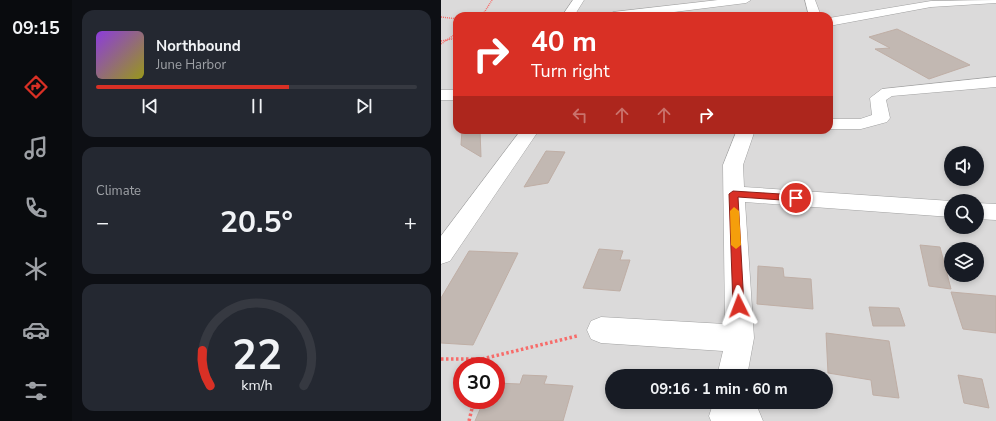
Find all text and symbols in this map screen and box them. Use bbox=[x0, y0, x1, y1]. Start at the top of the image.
text: 09:15 bbox=[12, 16, 60, 40]
text: 40 m bbox=[531, 23, 597, 61]
icon: right bbox=[465, 28, 517, 80]
text: Northbound bbox=[156, 36, 241, 56]
text: June Harbor bbox=[156, 56, 226, 74]
text: Turn right bbox=[531, 59, 610, 83]
icon: directions bbox=[22, 73, 50, 101]
icon: previous bbox=[139, 95, 161, 117]
icon: pause bbox=[246, 95, 268, 117]
icon: next bbox=[353, 95, 375, 117]
icon: left bbox=[569, 104, 591, 126]
icon: ahead bbox=[611, 104, 633, 126]
icon: ahead bbox=[653, 104, 675, 126]
icon: right bbox=[695, 104, 717, 126]
icon: music bbox=[22, 134, 50, 162]
map controls bbox=[944, 146, 984, 282]
button: sound bbox=[944, 146, 984, 186]
pin bbox=[779, 181, 813, 215]
text: Climate bbox=[96, 182, 141, 200]
icon: arrive bbox=[785, 187, 807, 209]
icon: phone bbox=[22, 194, 50, 222]
button: search bbox=[944, 194, 984, 234]
text: 20.5° bbox=[220, 202, 293, 243]
text: − bbox=[96, 208, 109, 238]
text: + bbox=[404, 208, 417, 238]
button: layers bbox=[944, 242, 984, 282]
icon: climate bbox=[22, 255, 50, 283]
position arrow bbox=[718, 285, 760, 327]
icon: car bbox=[22, 316, 50, 344]
text: 22 bbox=[232, 326, 281, 383]
speed limit sign: 30 bbox=[453, 357, 505, 409]
text: km/h bbox=[241, 375, 272, 394]
icon: filters bbox=[22, 377, 50, 405]
text: 09:16 · 1 min · 60 m bbox=[650, 379, 788, 399]

